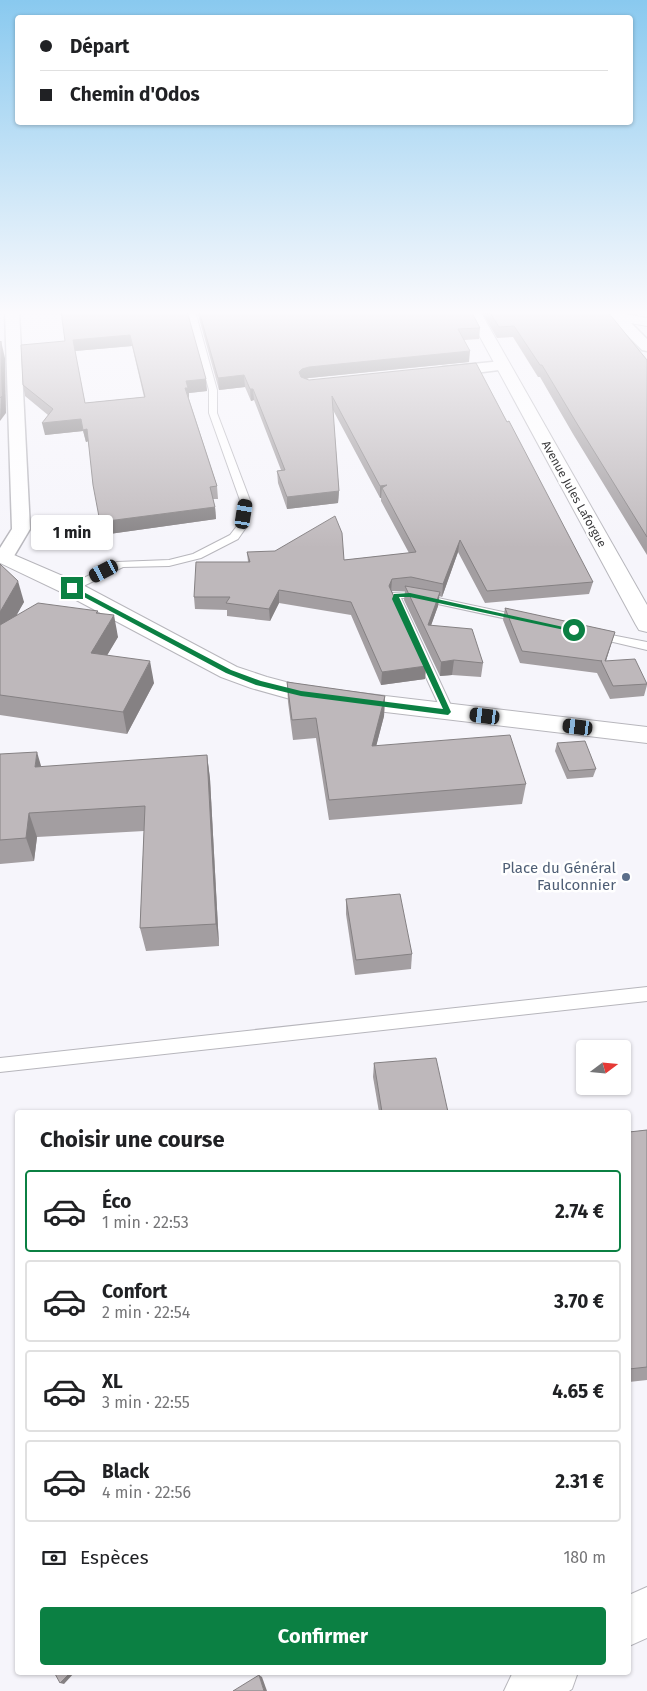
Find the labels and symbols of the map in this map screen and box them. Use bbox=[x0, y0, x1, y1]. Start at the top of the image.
street label: Avenue Jules Laforgue bbox=[539, 438, 609, 550]
car bbox=[234, 498, 253, 530]
callout: 1 min bbox=[31, 516, 113, 550]
car bbox=[87, 558, 120, 584]
route end bbox=[61, 577, 83, 599]
route start bbox=[563, 619, 585, 641]
car bbox=[469, 707, 500, 725]
car bbox=[562, 718, 593, 736]
place label: Place du Général Faulconnier bbox=[502, 859, 617, 894]
marker: Place du Général Faulconnier bbox=[620, 871, 632, 883]
north arrow bbox=[576, 1040, 631, 1095]

